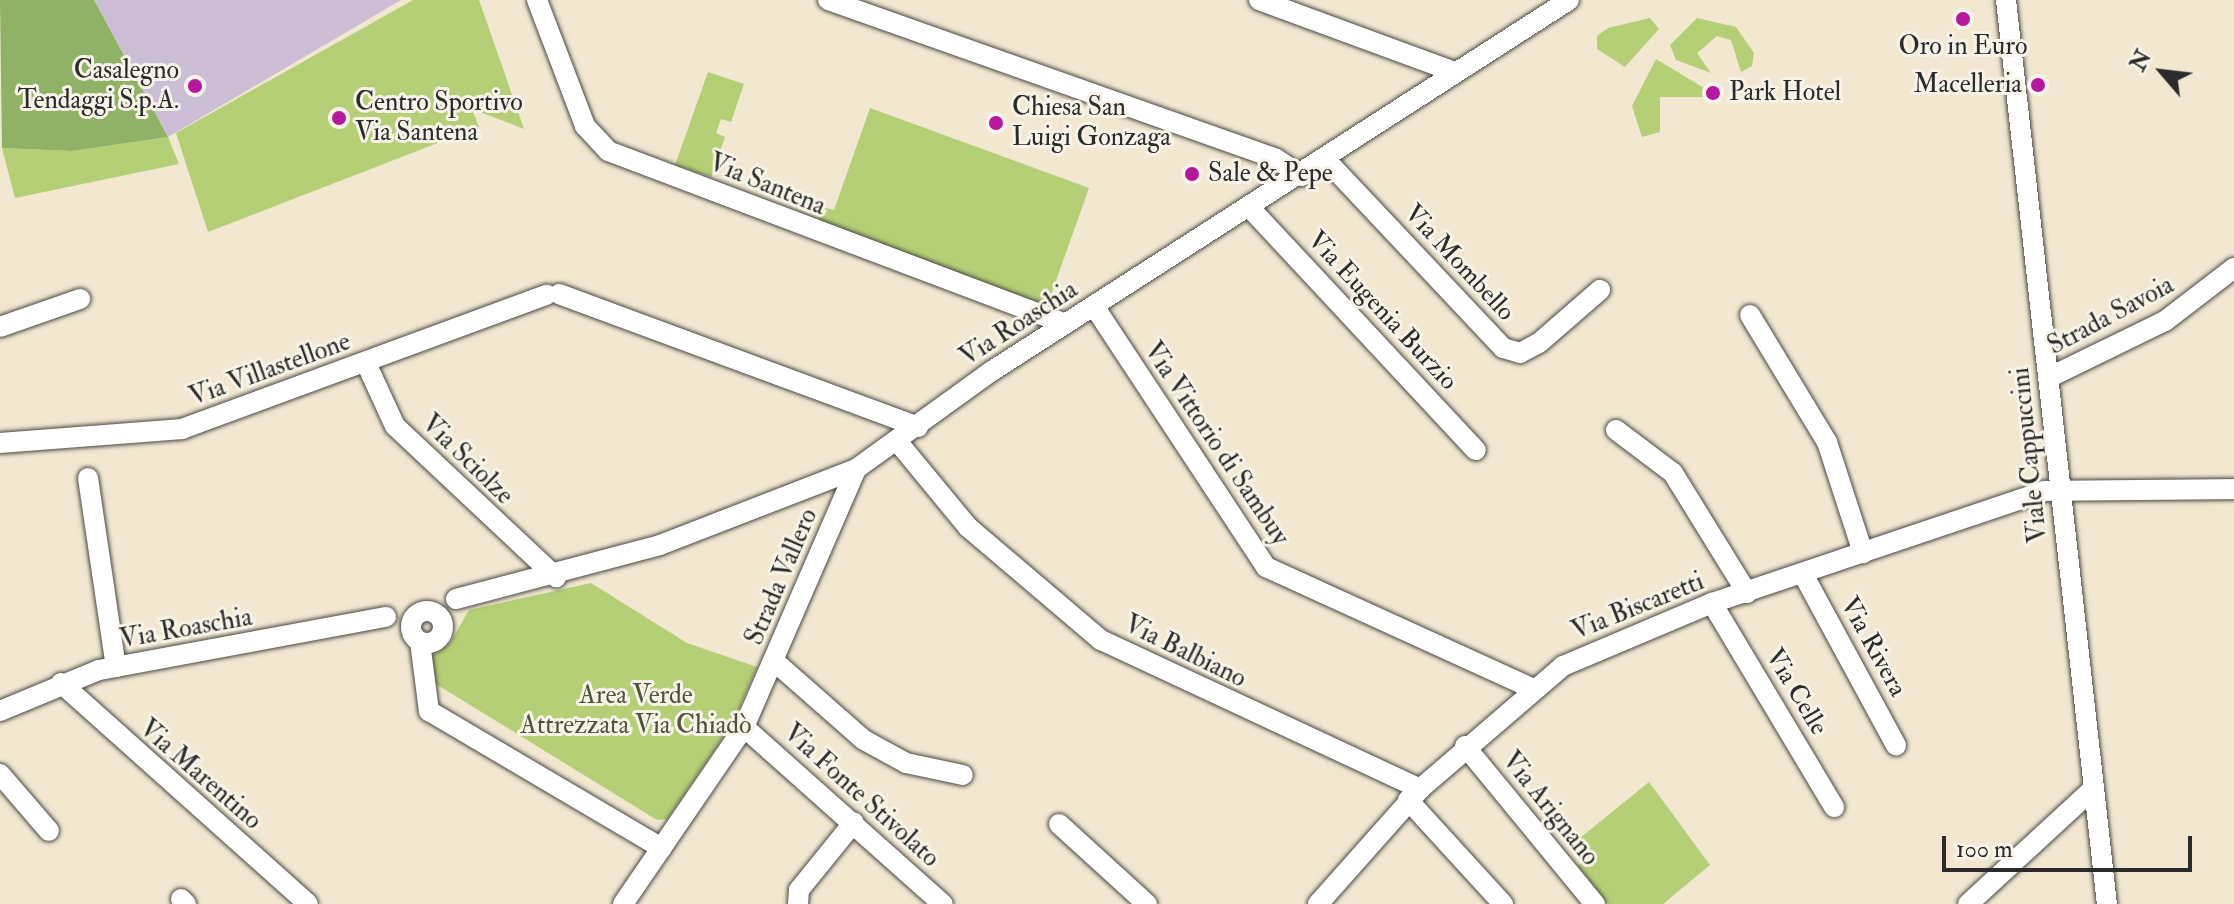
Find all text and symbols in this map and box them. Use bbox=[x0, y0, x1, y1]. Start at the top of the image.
marker: Oro in Euro bbox=[1954, 10, 1972, 28]
place label: Oro in Euro bbox=[1899, 31, 2027, 63]
north arrow bbox=[2122, 32, 2202, 112]
text: N bbox=[2124, 45, 2158, 76]
place label: Casalegno Tendaggi S.p.A. bbox=[18, 55, 179, 116]
place label: Macelleria bbox=[1914, 69, 2022, 101]
marker: Macelleria bbox=[2029, 76, 2047, 94]
marker: Casalegno Tendaggi S.p.A. bbox=[186, 77, 204, 95]
place label: Park Hotel bbox=[1729, 77, 1841, 109]
marker: Park Hotel bbox=[1704, 84, 1722, 102]
place label: Centro Sportivo Via Santena bbox=[355, 87, 523, 148]
place label: Chiesa San Luigi Gonzaga bbox=[1012, 92, 1171, 154]
marker: Centro Sportivo Via Santena bbox=[330, 109, 348, 127]
marker: Chiesa San Luigi Gonzaga bbox=[987, 114, 1005, 132]
street label: Via Santena bbox=[704, 147, 830, 223]
place label: Sale & Pepe bbox=[1208, 158, 1333, 190]
marker: Sale & Pepe bbox=[1183, 165, 1201, 183]
street label: Via Mombello bbox=[1397, 198, 1521, 328]
street label: Via Eugenia Burzio bbox=[1300, 225, 1464, 397]
street label: Strada Savoia bbox=[2043, 270, 2179, 362]
street label: Via Roaschia bbox=[954, 275, 1084, 373]
street label: Via Villastellone bbox=[185, 326, 355, 414]
street label: Via Vittorio di Sambuy bbox=[1136, 337, 1296, 551]
street label: Viale Cappuccini bbox=[2005, 366, 2055, 544]
street label: Via Sciolze bbox=[415, 409, 519, 511]
street label: Strada Vallero bbox=[739, 504, 825, 650]
street label: Via Biscaretti bbox=[1567, 566, 1709, 648]
street label: Via Rivera bbox=[1833, 592, 1913, 702]
street label: Via Roaschia bbox=[118, 602, 254, 656]
street label: Via Balbiano bbox=[1119, 609, 1251, 695]
street label: Via Celle bbox=[1758, 643, 1834, 741]
park label: Area Verde Attrezzata Via Chiadò bbox=[520, 680, 752, 742]
street label: Via Marentino bbox=[132, 713, 268, 837]
street label: Via Fonte Stivolato bbox=[777, 718, 945, 874]
street label: Via Arignano bbox=[1495, 746, 1605, 872]
scale bar bbox=[1946, 820, 2196, 870]
text: 100 m bbox=[1956, 834, 2013, 865]

